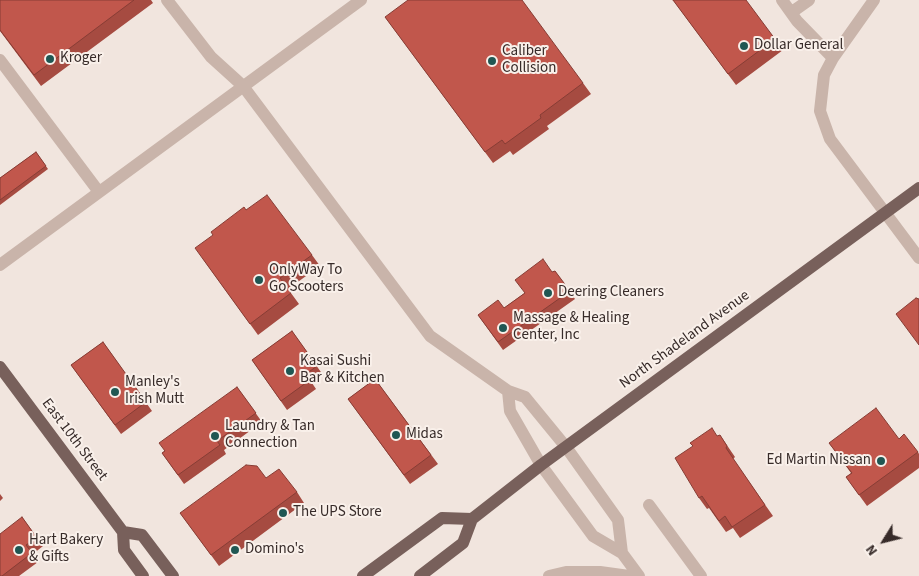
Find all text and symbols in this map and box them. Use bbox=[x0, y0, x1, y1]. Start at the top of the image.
place label: Dollar General bbox=[754, 37, 843, 55]
marker: Dollar General bbox=[738, 40, 750, 52]
place label: Caliber Collision bbox=[502, 43, 556, 78]
place label: Kroger bbox=[60, 50, 102, 68]
marker: Kroger bbox=[44, 53, 56, 65]
marker: Caliber Collision bbox=[486, 55, 498, 67]
place label: OnlyWay To Go Scooters bbox=[269, 262, 344, 297]
marker: OnlyWay To Go Scooters bbox=[253, 274, 265, 286]
place label: Deering Cleaners bbox=[558, 284, 664, 302]
marker: Deering Cleaners bbox=[542, 287, 554, 299]
street label: North Shadeland Avenue bbox=[617, 287, 753, 393]
place label: Massage & Healing Center, Inc bbox=[513, 310, 629, 345]
marker: Massage & Healing Center, Inc bbox=[497, 322, 509, 334]
place label: Kasai Sushi Bar & Kitchen bbox=[300, 353, 385, 388]
marker: Kasai Sushi Bar & Kitchen bbox=[284, 365, 296, 377]
place label: Manley's Irish Mutt bbox=[125, 374, 184, 409]
marker: Manley's Irish Mutt bbox=[109, 386, 121, 398]
street label: East 10th Street bbox=[37, 395, 111, 485]
place label: Laundry & Tan Connection bbox=[225, 418, 315, 453]
place label: Midas bbox=[406, 426, 443, 444]
marker: Midas bbox=[390, 429, 402, 441]
marker: Laundry & Tan Connection bbox=[209, 430, 221, 442]
place label: Ed Martin Nissan bbox=[767, 452, 871, 470]
marker: Ed Martin Nissan bbox=[875, 455, 887, 467]
place label: The UPS Store bbox=[293, 504, 382, 522]
marker: The UPS Store bbox=[277, 507, 289, 519]
north arrow bbox=[859, 516, 909, 566]
place label: Hart Bakery & Gifts bbox=[29, 532, 103, 567]
text: N bbox=[861, 540, 883, 559]
place label: Domino's bbox=[245, 541, 304, 559]
marker: Hart Bakery & Gifts bbox=[13, 544, 25, 556]
marker: Domino's bbox=[229, 544, 241, 556]

